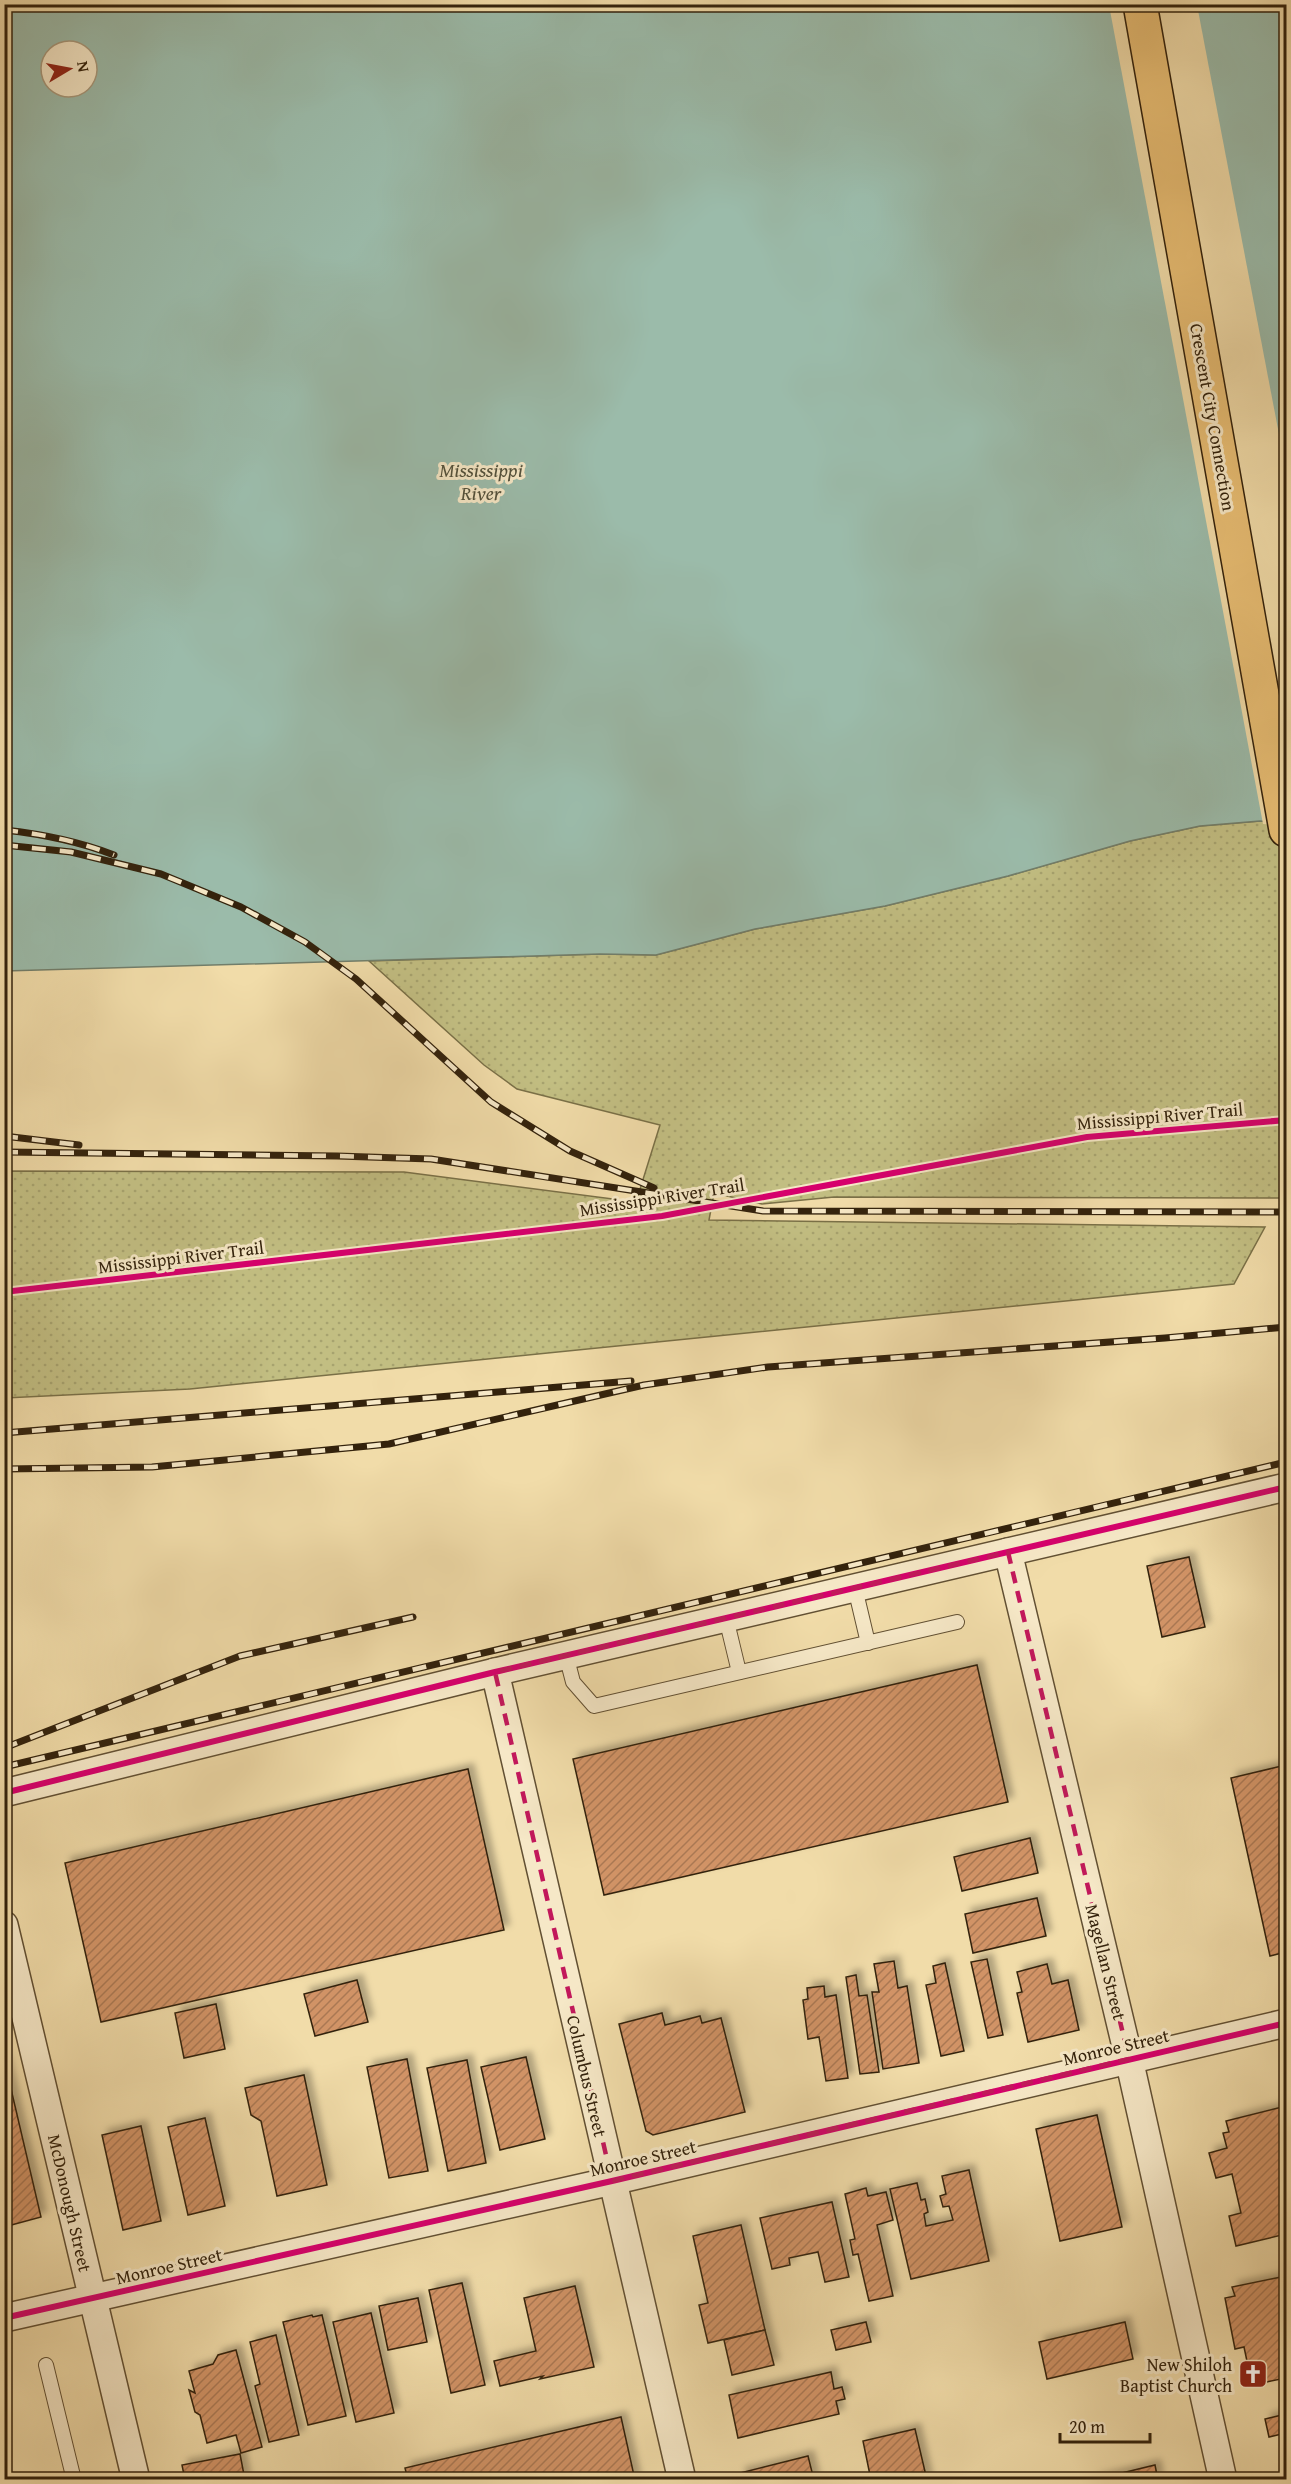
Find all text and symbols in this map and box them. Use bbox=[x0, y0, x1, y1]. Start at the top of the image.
north arrow bbox=[39, 39, 99, 99]
text: N bbox=[71, 59, 97, 74]
street label: Crescent City Connection bbox=[1183, 321, 1243, 513]
water label: Mississippi River bbox=[439, 455, 523, 507]
street label: Mississippi River Trail bbox=[1076, 1095, 1244, 1137]
street label: Mississippi River Trail bbox=[578, 1171, 746, 1223]
street label: Mississippi River Trail bbox=[97, 1233, 265, 1281]
street label: Magellan Street bbox=[1079, 1901, 1134, 2024]
street label: Columbus Street bbox=[560, 2012, 614, 2140]
street label: Monroe Street bbox=[1060, 2022, 1172, 2072]
street label: McDonough Street bbox=[41, 2132, 99, 2275]
street label: Monroe Street bbox=[587, 2133, 699, 2183]
street label: Monroe Street bbox=[113, 2241, 225, 2291]
place label: New Shiloh Baptist Church bbox=[1120, 2351, 1232, 2399]
church icon: New Shiloh Baptist Church bbox=[1237, 2358, 1269, 2390]
scale bar bbox=[1060, 2406, 1150, 2444]
text: 20 m bbox=[1069, 2413, 1105, 2440]

